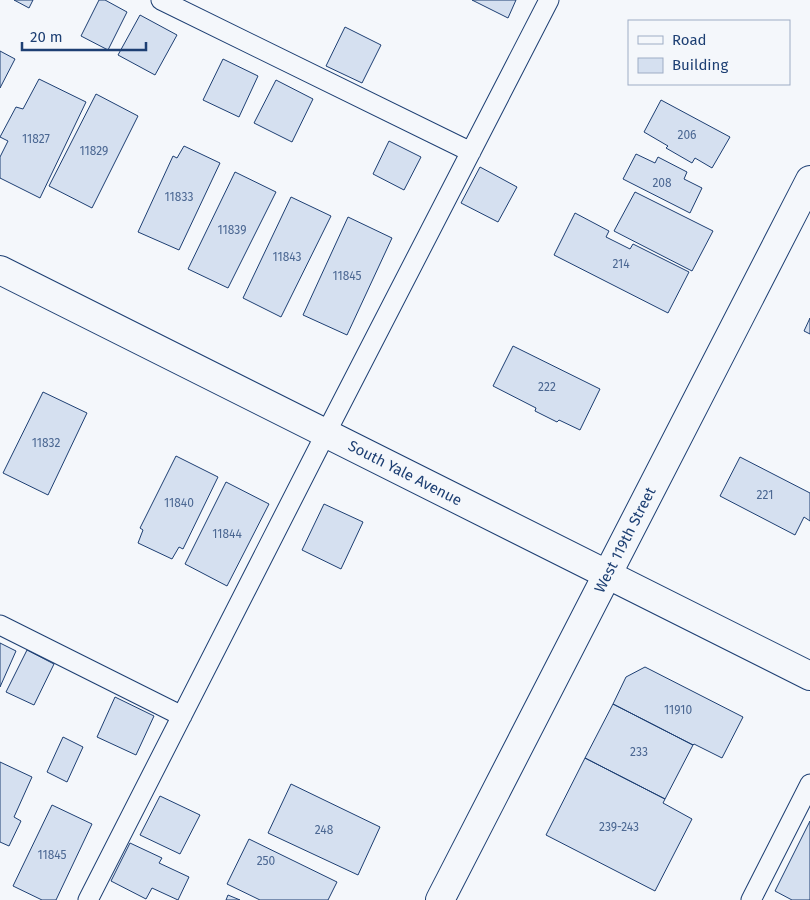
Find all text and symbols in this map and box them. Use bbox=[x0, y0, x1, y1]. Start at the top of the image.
scale bar bbox=[22, 20, 146, 52]
legend bbox=[628, 20, 790, 85]
text: 20 m bbox=[30, 28, 63, 46]
text: Road bbox=[672, 31, 707, 49]
text: Building bbox=[672, 56, 728, 74]
house number: 206 bbox=[677, 128, 697, 142]
house number: 11827 bbox=[22, 132, 50, 146]
house number: 11829 bbox=[80, 144, 108, 158]
house number: 208 bbox=[652, 176, 672, 190]
house number: 11833 bbox=[165, 190, 193, 204]
house number: 11839 bbox=[218, 223, 246, 237]
house number: 11843 bbox=[272, 250, 302, 264]
house number: 214 bbox=[612, 257, 630, 271]
house number: 11845 bbox=[332, 269, 362, 283]
house number: 222 bbox=[538, 380, 556, 394]
house number: 11832 bbox=[32, 436, 60, 450]
street label: South Yale Avenue bbox=[345, 437, 465, 509]
street label: West 119th Street bbox=[591, 484, 660, 596]
house number: 221 bbox=[757, 488, 773, 502]
house number: 11840 bbox=[164, 496, 194, 510]
house number: 11844 bbox=[212, 527, 242, 541]
house number: 11910 bbox=[664, 703, 692, 717]
house number: 233 bbox=[630, 745, 648, 759]
house number: 239-243 bbox=[599, 820, 639, 834]
house number: 248 bbox=[315, 823, 334, 837]
house number: 11845 bbox=[37, 848, 67, 862]
house number: 250 bbox=[257, 854, 276, 868]

